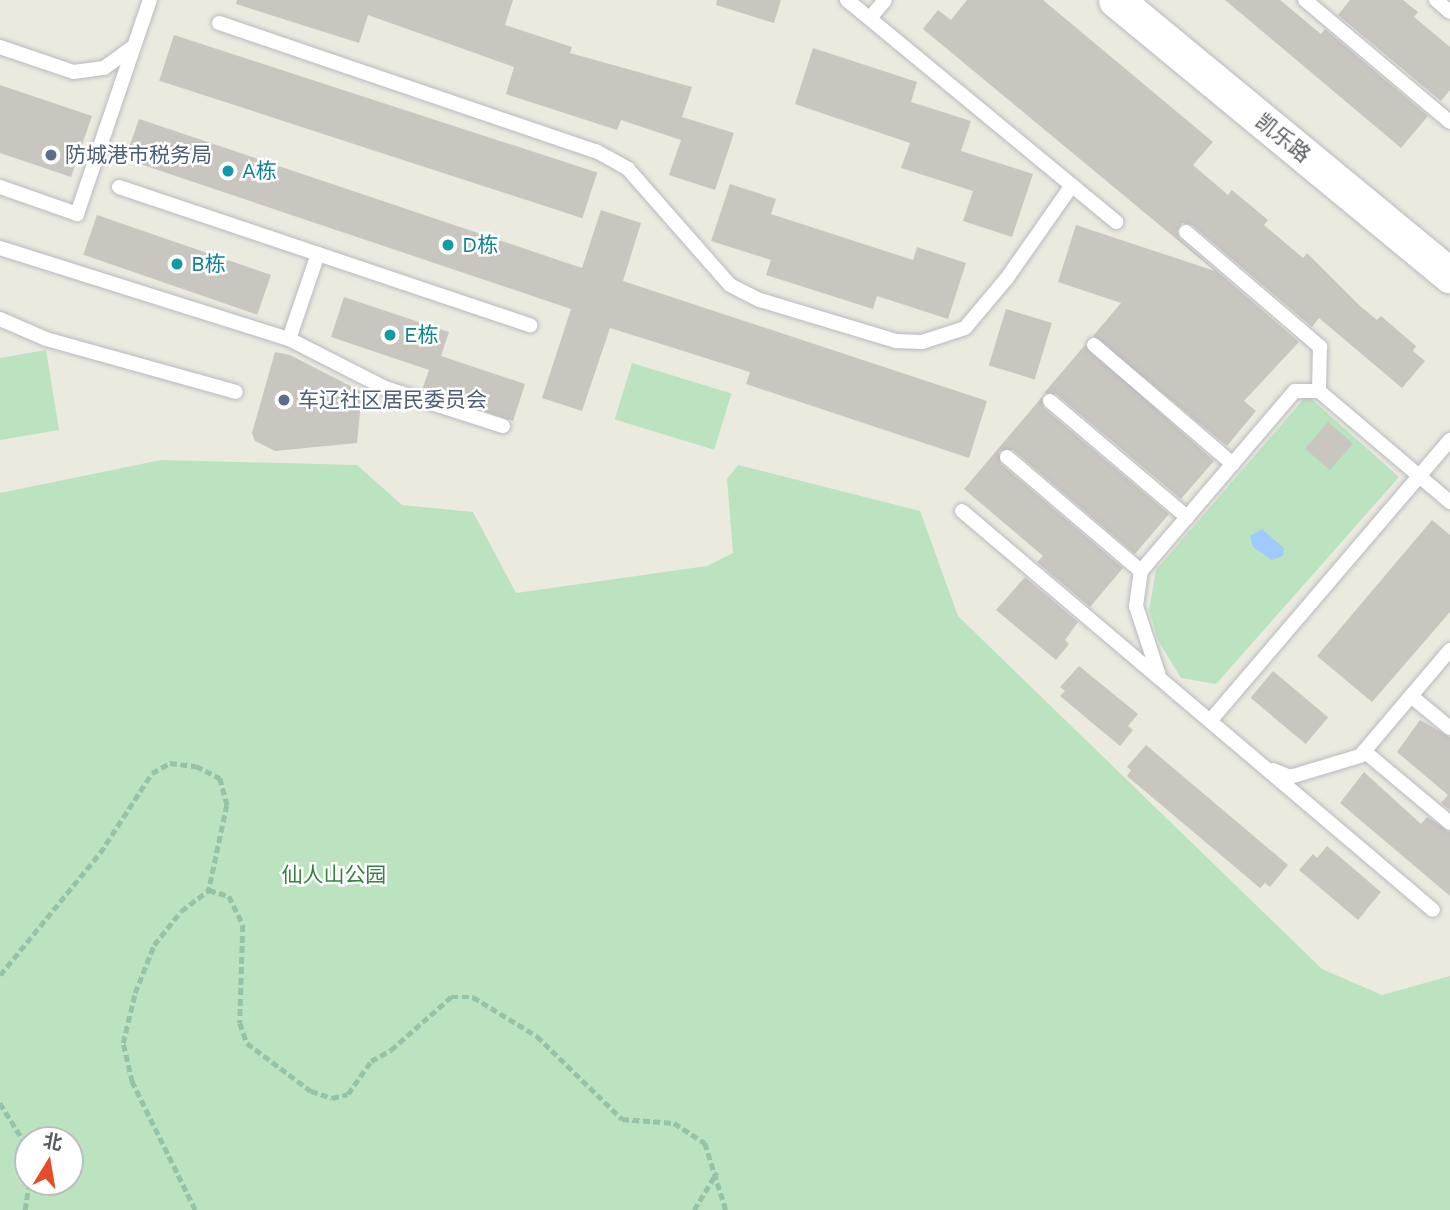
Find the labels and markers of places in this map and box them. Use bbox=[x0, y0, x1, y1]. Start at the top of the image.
place label: 防城港市税务局 bbox=[65, 142, 212, 168]
marker: 防城港市税务局 bbox=[43, 147, 59, 163]
place label: A栋 bbox=[242, 158, 277, 184]
marker: A栋 bbox=[220, 163, 236, 179]
place label: D栋 bbox=[462, 232, 498, 258]
marker: D栋 bbox=[440, 237, 456, 253]
place label: B栋 bbox=[191, 251, 226, 277]
marker: B栋 bbox=[169, 256, 185, 272]
place label: E栋 bbox=[404, 322, 438, 348]
marker: E栋 bbox=[382, 327, 398, 343]
place label: 车辽社区居民委员会 bbox=[298, 387, 487, 413]
marker: 车辽社区居民委员会 bbox=[276, 392, 292, 408]

